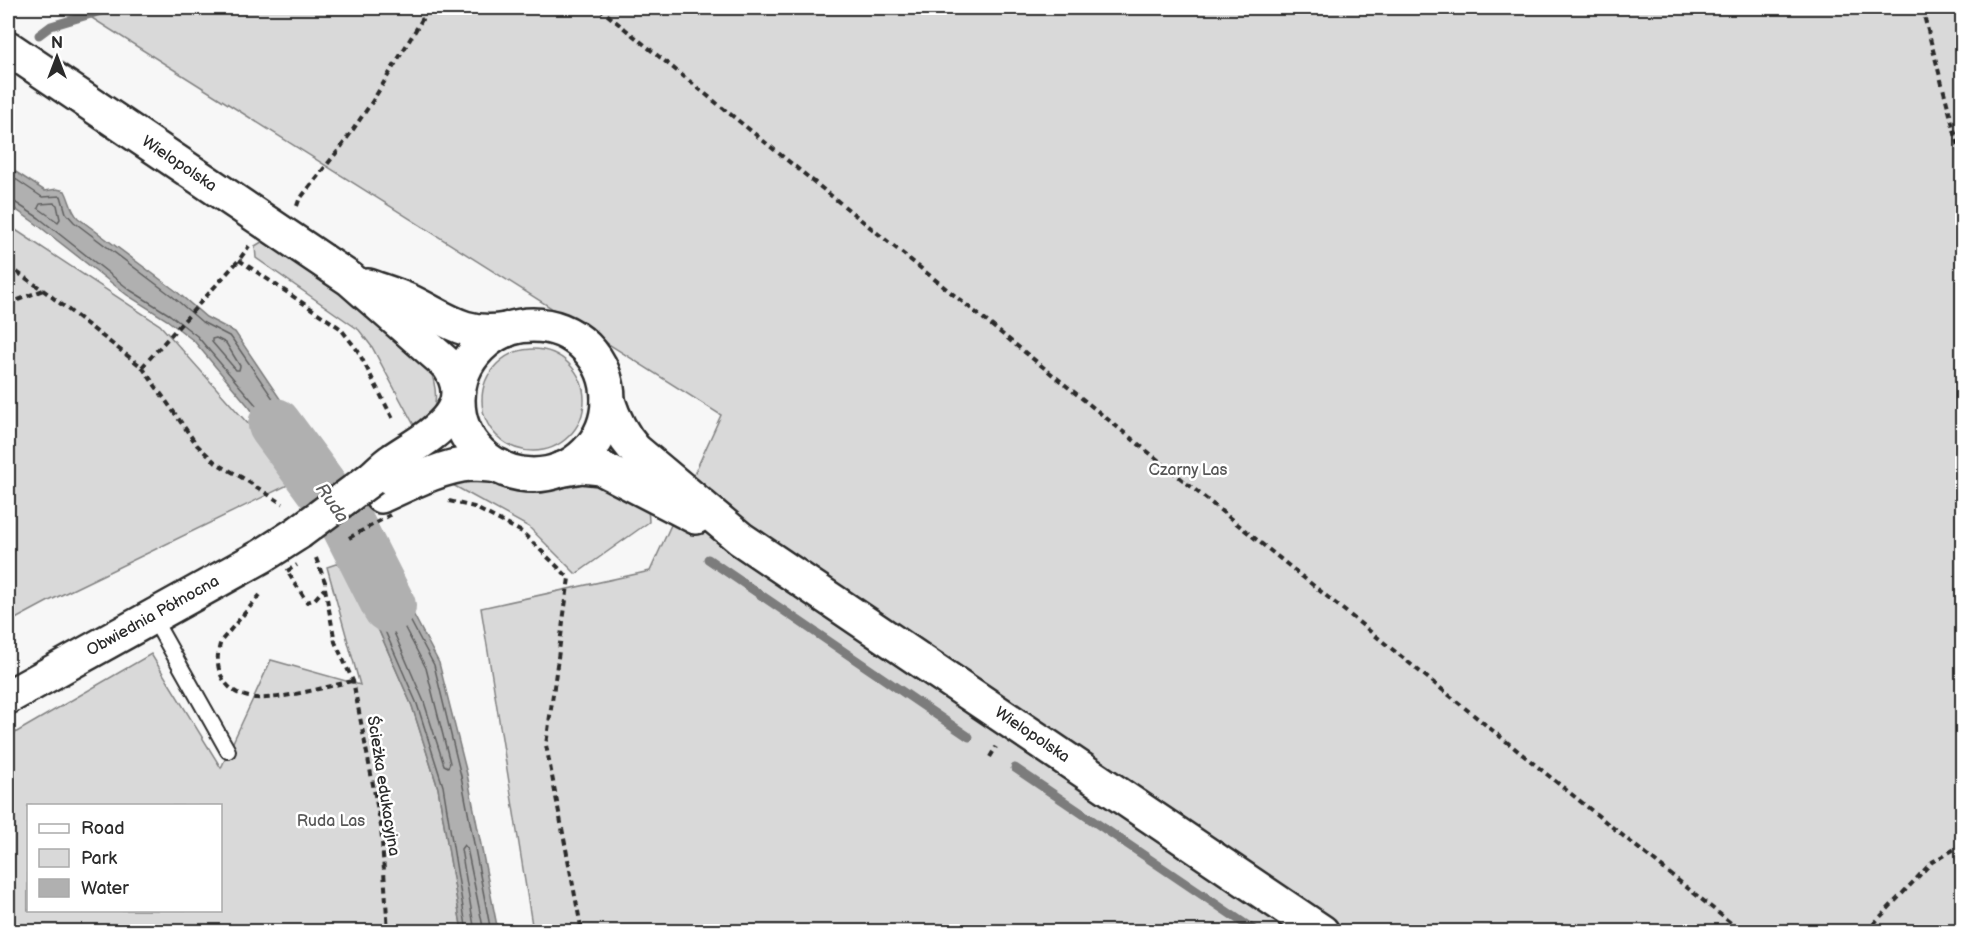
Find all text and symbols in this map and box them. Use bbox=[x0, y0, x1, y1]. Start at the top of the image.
north arrow bbox=[27, 27, 87, 87]
text: N bbox=[51, 34, 63, 53]
street label: Wielopolska bbox=[138, 132, 220, 196]
park label: Czarny Las bbox=[1149, 461, 1228, 480]
water label: Ruda bbox=[311, 479, 353, 527]
street label: Obwiednia Północna bbox=[83, 572, 223, 660]
street label: Wielopolska bbox=[991, 703, 1073, 767]
street label: Ścieżka edukacyjna bbox=[363, 714, 405, 857]
legend bbox=[27, 804, 222, 912]
park label: Ruda Las bbox=[297, 812, 365, 831]
text: Road bbox=[81, 818, 125, 839]
text: Park bbox=[81, 848, 117, 869]
text: Water bbox=[81, 878, 129, 899]

